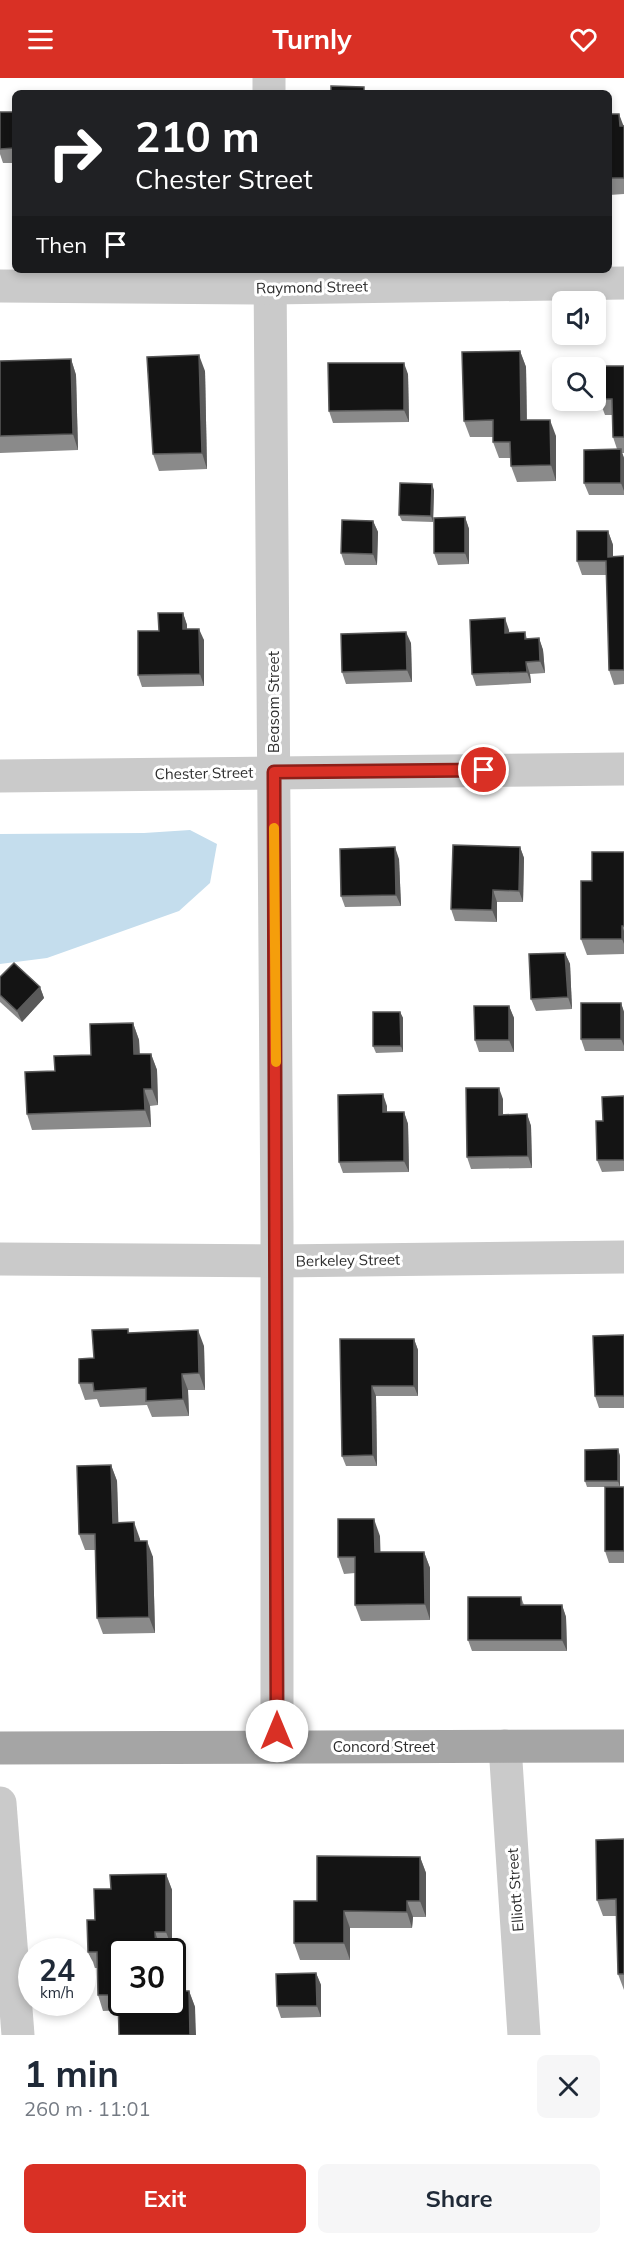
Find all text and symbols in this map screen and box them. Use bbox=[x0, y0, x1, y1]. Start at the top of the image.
text: Turnly bbox=[272, 22, 352, 56]
icon: menu bbox=[24, 23, 57, 56]
icon: heart bbox=[567, 23, 600, 56]
text: 210 m bbox=[135, 110, 260, 163]
icon: right bbox=[36, 114, 114, 192]
text: Chester Street bbox=[135, 162, 313, 196]
icon: arrive bbox=[99, 228, 132, 261]
text: Then bbox=[36, 231, 87, 259]
street label: Raymond Street bbox=[256, 277, 368, 297]
map controls bbox=[552, 291, 606, 411]
button: sound bbox=[552, 291, 606, 345]
button: search bbox=[552, 357, 606, 411]
street label: Beasom Street bbox=[264, 651, 283, 753]
pin bbox=[458, 744, 509, 795]
icon: arrive bbox=[467, 753, 500, 786]
street label: Chester Street bbox=[154, 763, 254, 783]
street label: Berkeley Street bbox=[296, 1250, 400, 1270]
position arrow bbox=[245, 1699, 309, 1763]
street label: Concord Street bbox=[333, 1737, 435, 1756]
street label: Elliott Street bbox=[503, 1848, 527, 1932]
speed limit sign: 30 bbox=[108, 1938, 186, 2016]
text: 24 bbox=[39, 1951, 75, 1989]
text: km/h bbox=[40, 1983, 74, 2002]
text: 1 min bbox=[24, 2051, 119, 2096]
button: close bbox=[537, 2055, 600, 2118]
text: 260 m · 11:01 bbox=[24, 2096, 150, 2121]
button: Exit bbox=[24, 2164, 306, 2233]
button: Share bbox=[318, 2164, 600, 2233]

